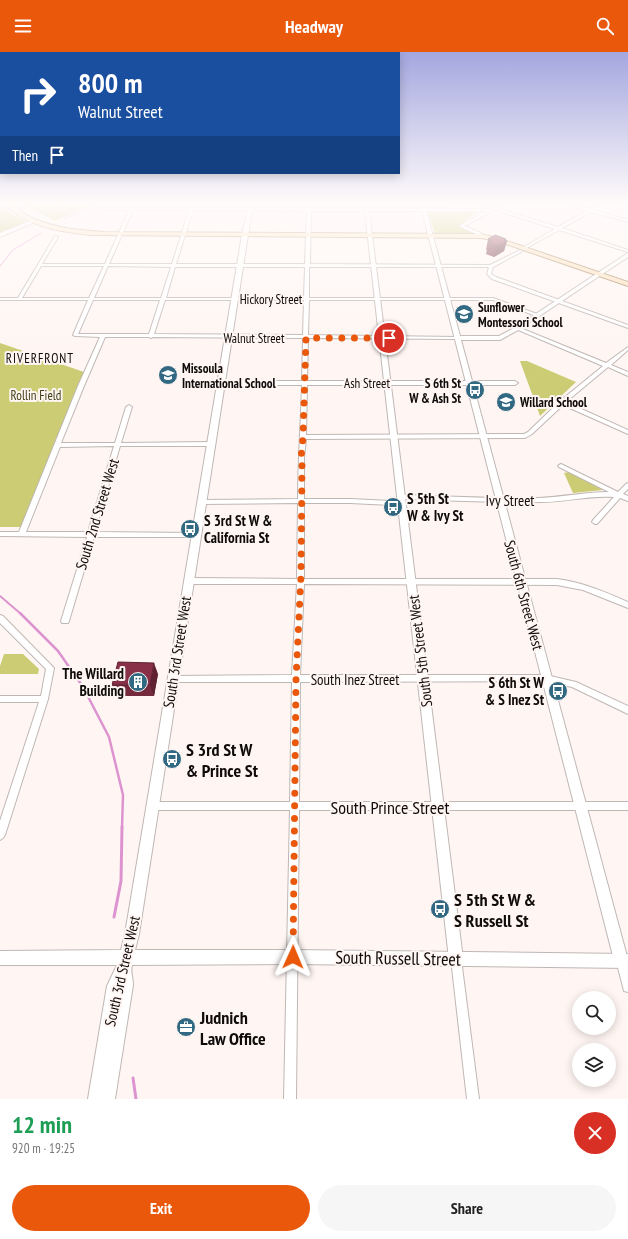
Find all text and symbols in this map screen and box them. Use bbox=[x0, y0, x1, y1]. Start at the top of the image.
icon: menu bbox=[12, 15, 34, 37]
text: Headway bbox=[285, 15, 343, 38]
icon: search bbox=[594, 15, 616, 37]
text: 800 m bbox=[78, 64, 142, 101]
icon: right bbox=[12, 68, 64, 120]
text: Walnut Street bbox=[78, 100, 163, 123]
icon: arrive bbox=[46, 144, 68, 166]
text: Then bbox=[12, 146, 38, 165]
street label: Hickory Street bbox=[240, 291, 303, 308]
place label: Sunflower Montessori School bbox=[478, 299, 564, 331]
school or university icon: Sunflower Montessori School bbox=[453, 303, 475, 325]
pin bbox=[372, 321, 406, 355]
icon: arrive bbox=[378, 327, 400, 349]
street label: Walnut Street bbox=[223, 330, 285, 347]
district label: RIVERFRONT bbox=[6, 350, 74, 367]
place label: Missoula International School bbox=[182, 360, 276, 392]
school or university icon: Missoula International School bbox=[157, 364, 179, 386]
street label: Ash Street bbox=[344, 375, 390, 392]
place label: S 6th St W & Ash St bbox=[408, 375, 461, 407]
bus stop icon: S 6th St W & Ash St bbox=[464, 379, 486, 401]
park label: Rollin Field bbox=[11, 387, 61, 404]
school or university icon: Willard School bbox=[495, 391, 517, 413]
place label: Willard School bbox=[519, 394, 588, 411]
street label: South 2nd Street West bbox=[71, 456, 123, 572]
place label: S 5th St W & Ivy St bbox=[406, 489, 464, 525]
street label: Ivy Street bbox=[486, 491, 534, 510]
bus stop icon: S 5th St W & Ivy St bbox=[382, 496, 404, 518]
place label: S 3rd St W & California St bbox=[204, 511, 272, 547]
bus stop icon: S 3rd St W & California St bbox=[179, 518, 201, 540]
street label: South 6th Street West bbox=[500, 538, 548, 652]
street label: South 5th Street West bbox=[404, 594, 436, 708]
street label: South 3rd Street West bbox=[159, 595, 195, 709]
place label: The Willard Building bbox=[62, 664, 124, 700]
street label: South Inez Street bbox=[311, 670, 399, 689]
building icon: The Willard Building bbox=[127, 671, 149, 693]
place label: S 6th St W & S Inez St bbox=[485, 673, 545, 709]
bus stop icon: S 6th St W & S Inez St bbox=[547, 680, 569, 702]
place label: S 3rd St W & Prince St bbox=[186, 738, 259, 782]
bus stop icon: S 3rd St W & Prince St bbox=[161, 748, 183, 770]
street label: South Prince Street bbox=[331, 796, 450, 819]
place label: S 5th St W & S Russell St bbox=[454, 888, 536, 932]
bus stop icon: S 5th St W & S Russell St bbox=[429, 898, 451, 920]
street label: South 3rd Street West bbox=[100, 914, 144, 1028]
position arrow bbox=[272, 936, 314, 978]
street label: South Russell Street bbox=[335, 945, 461, 971]
map controls bbox=[572, 991, 616, 1087]
button: search bbox=[572, 991, 616, 1035]
place label: Judnich Law Office bbox=[199, 1006, 266, 1050]
office icon: Judnich Law Office bbox=[175, 1016, 197, 1038]
button: layers bbox=[572, 1043, 616, 1087]
text: 12 min bbox=[12, 1109, 72, 1140]
button: close bbox=[574, 1112, 616, 1154]
text: 920 m · 19:25 bbox=[12, 1140, 75, 1157]
button: Exit bbox=[12, 1185, 310, 1231]
button: Share bbox=[318, 1185, 616, 1231]

